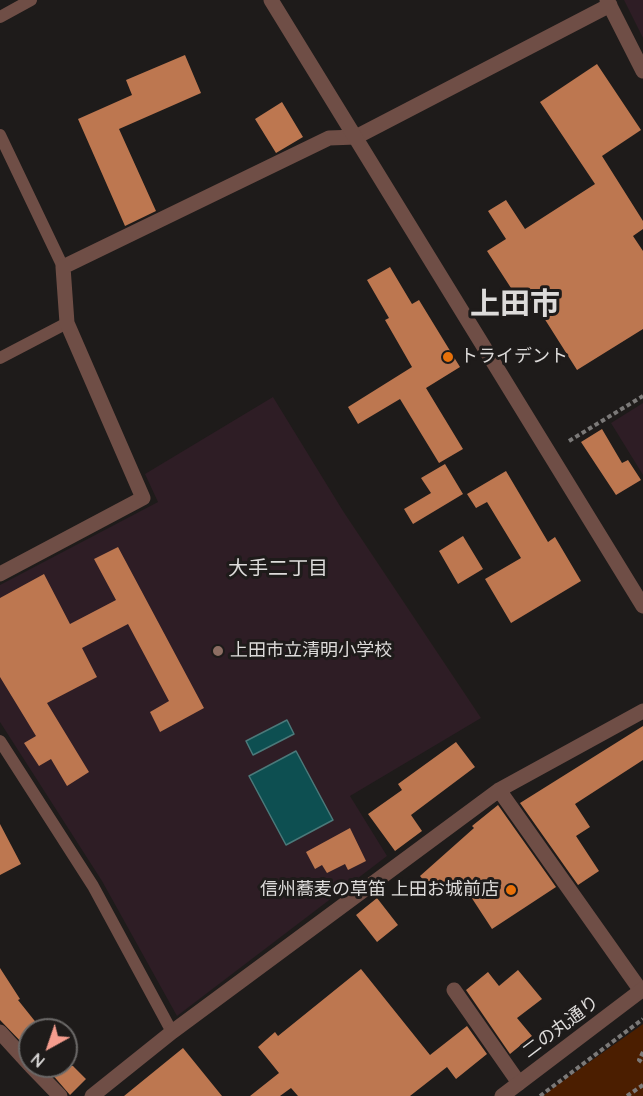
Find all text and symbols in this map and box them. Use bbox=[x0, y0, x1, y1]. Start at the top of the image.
district label: 上田市 bbox=[470, 287, 560, 323]
place label: トライデント bbox=[460, 346, 568, 368]
marker: トライデント bbox=[441, 350, 455, 364]
district label: 大手二丁目 bbox=[228, 557, 328, 581]
place label: 上田市立清明小学校 bbox=[230, 640, 392, 662]
marker: 上田市立清明小学校 bbox=[211, 644, 225, 658]
place label: 信州蕎麦の草笛 上田お城前店 bbox=[260, 879, 499, 901]
marker: 信州蕎麦の草笛 上田お城前店 bbox=[504, 883, 518, 897]
street label: 二の丸通り bbox=[519, 991, 603, 1063]
north arrow bbox=[18, 1018, 78, 1078]
text: N bbox=[27, 1049, 49, 1072]

